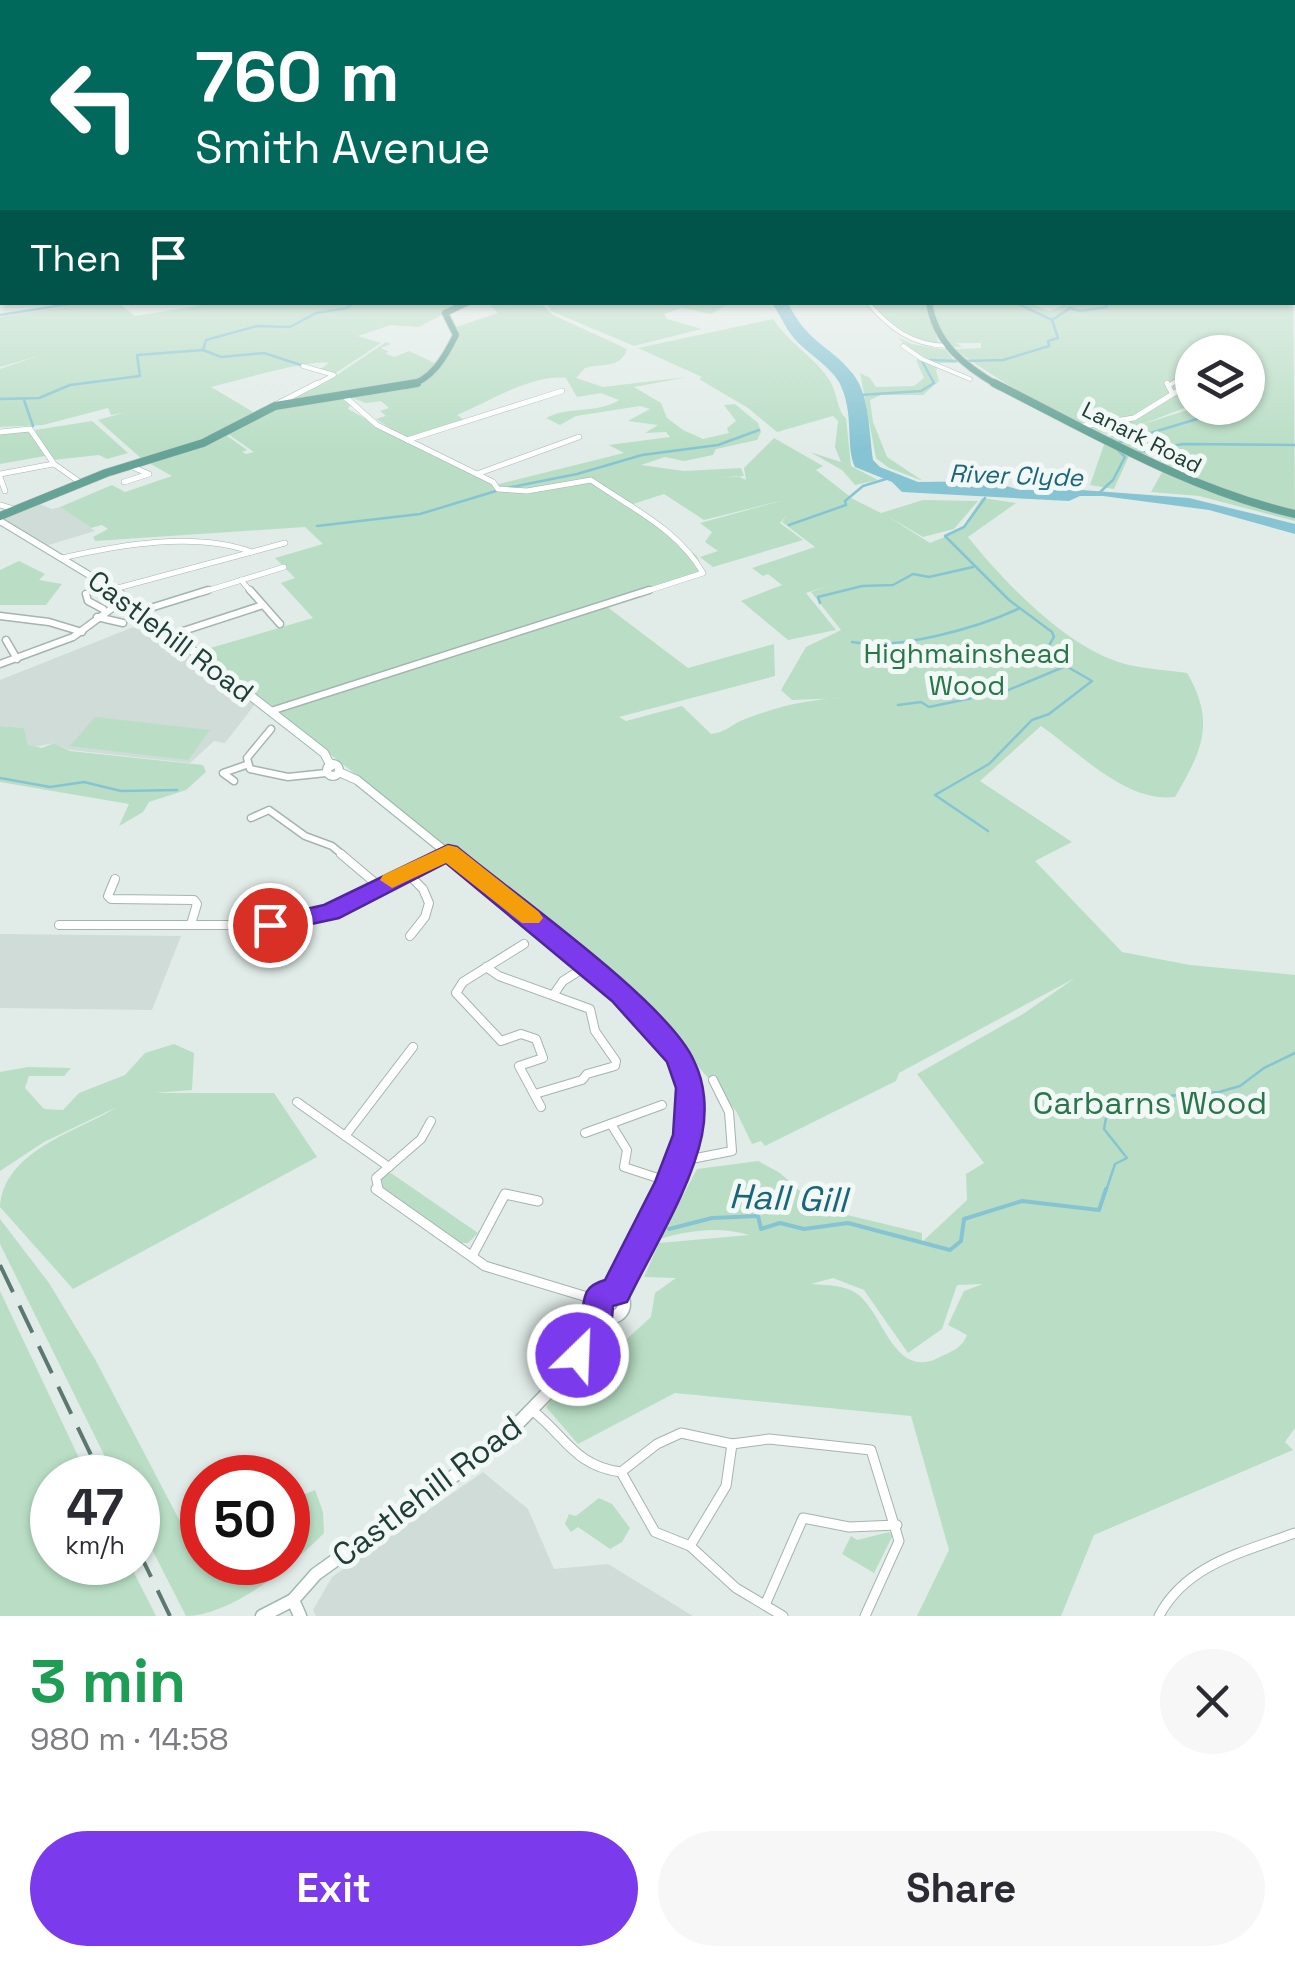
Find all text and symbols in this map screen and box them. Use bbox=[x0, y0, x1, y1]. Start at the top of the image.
text: 760 m bbox=[195, 32, 400, 121]
icon: left bbox=[30, 40, 160, 170]
text: Smith Avenue bbox=[195, 119, 491, 176]
icon: arrive bbox=[141, 230, 196, 285]
text: Then bbox=[30, 234, 121, 282]
map controls bbox=[1175, 335, 1265, 425]
button: layers bbox=[1175, 335, 1265, 425]
street label: Lanark Road bbox=[1077, 395, 1207, 479]
water label: River Clyde bbox=[949, 457, 1085, 493]
street label: Castlehill Road bbox=[81, 562, 261, 710]
park label: Highmainshead Wood bbox=[864, 635, 1070, 703]
pin bbox=[228, 883, 313, 968]
icon: arrive bbox=[243, 898, 298, 953]
park label: Carbarns Wood bbox=[1033, 1083, 1267, 1123]
water label: Hall Gill bbox=[728, 1174, 851, 1222]
position arrow bbox=[526, 1303, 630, 1407]
street label: Castlehill Road bbox=[324, 1407, 530, 1575]
speed limit sign: 50 bbox=[180, 1455, 310, 1585]
text: 47 bbox=[66, 1476, 124, 1540]
text: km/h bbox=[65, 1529, 125, 1561]
text: 3 min bbox=[30, 1643, 186, 1720]
button: close bbox=[1160, 1649, 1265, 1754]
text: 980 m · 14:58 bbox=[30, 1719, 229, 1759]
button: Exit bbox=[30, 1831, 638, 1946]
button: Share bbox=[658, 1831, 1265, 1946]

